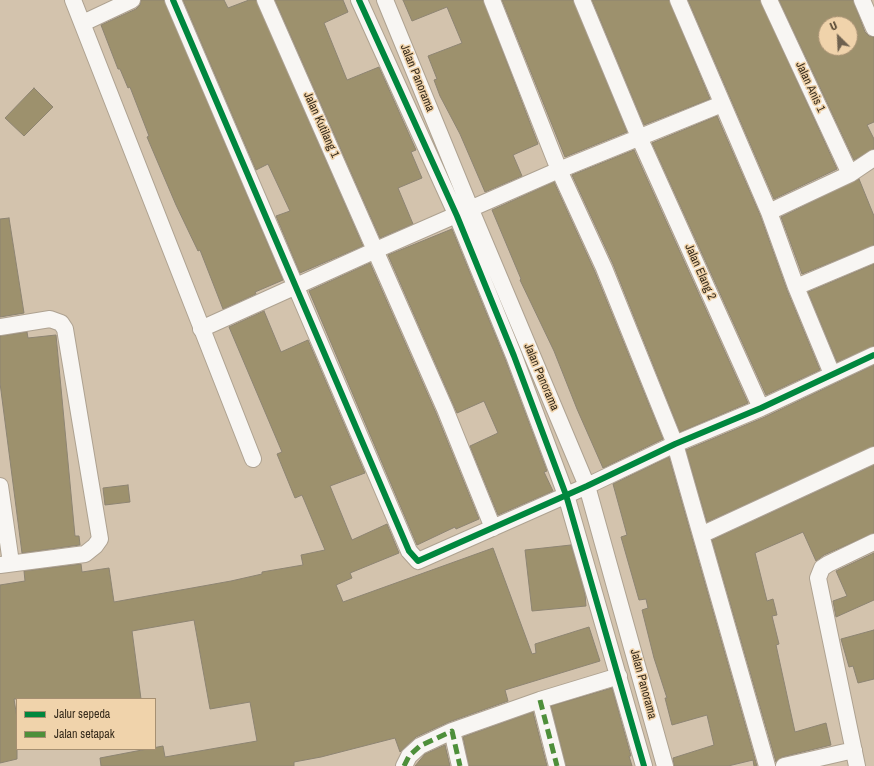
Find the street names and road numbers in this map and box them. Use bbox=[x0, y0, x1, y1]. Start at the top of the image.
street label: Jalan Panorama bbox=[397, 42, 437, 114]
street label: Jalan Anis 1 bbox=[792, 59, 828, 115]
street label: Jalan Kutilang 1 bbox=[300, 90, 342, 160]
street label: Jalan Elang 2 bbox=[681, 242, 719, 302]
street label: Jalan Panorama bbox=[520, 341, 562, 413]
street label: Jalan Panorama bbox=[627, 648, 659, 720]

